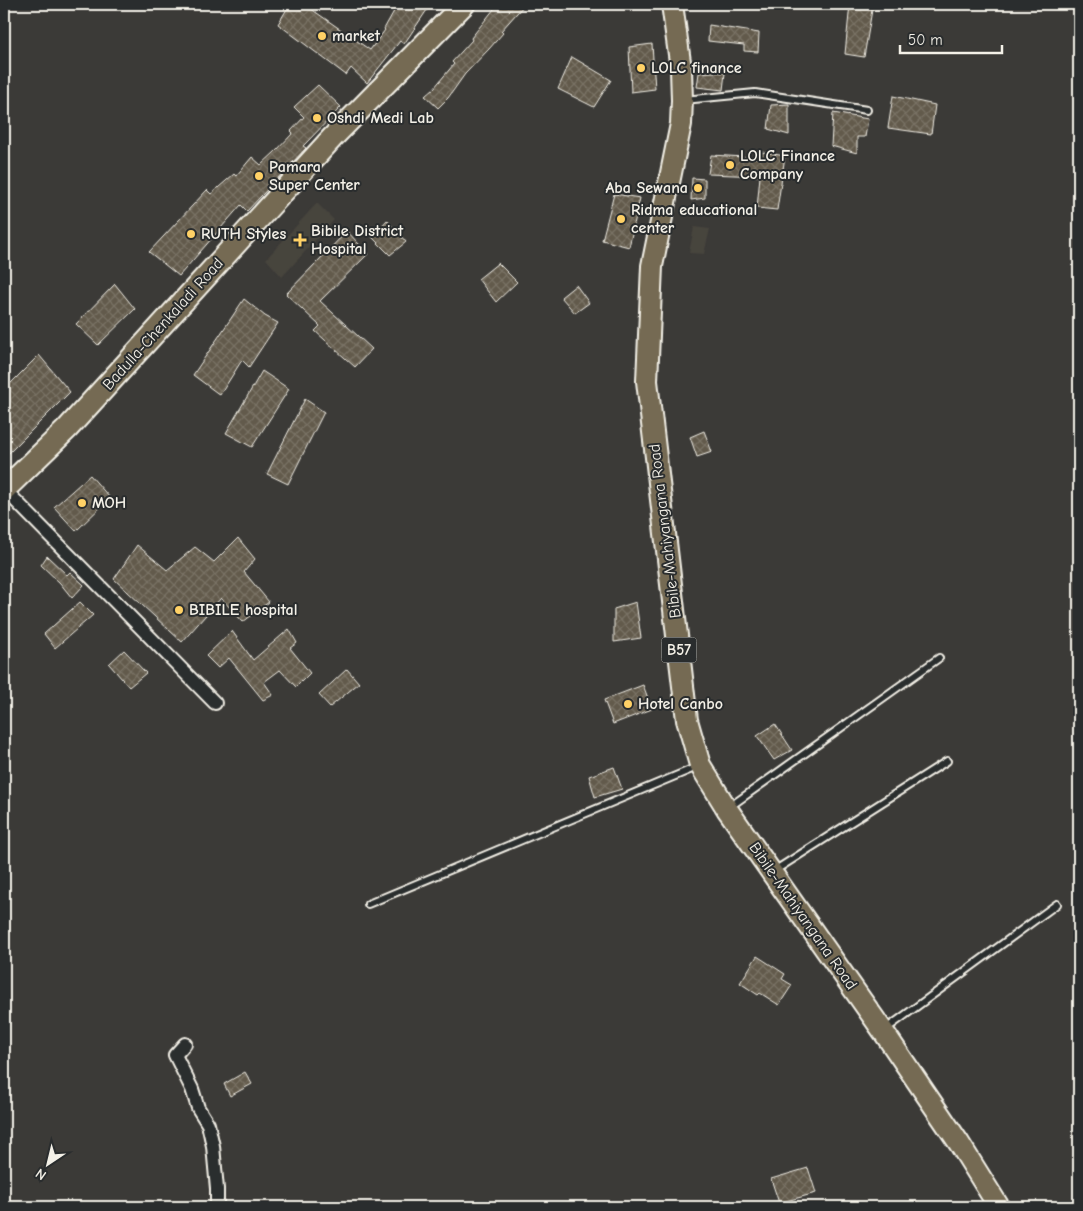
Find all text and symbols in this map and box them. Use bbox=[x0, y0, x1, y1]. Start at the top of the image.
scale bar bbox=[900, 22, 1003, 54]
place label: market bbox=[332, 27, 381, 45]
marker: market bbox=[316, 30, 328, 42]
text: 50 m bbox=[908, 31, 943, 49]
place label: LOLC finance bbox=[651, 59, 742, 77]
marker: LOLC finance bbox=[635, 62, 647, 74]
place label: Oshdi Medi Lab bbox=[327, 109, 434, 127]
marker: Oshdi Medi Lab bbox=[311, 112, 323, 124]
place label: LOLC Finance Company bbox=[740, 147, 835, 183]
place label: Pamara Super Center bbox=[269, 158, 360, 194]
marker: LOLC Finance Company bbox=[724, 159, 736, 171]
marker: Pamara Super Center bbox=[253, 170, 265, 182]
place label: Aba Sewana bbox=[605, 179, 688, 197]
marker: Aba Sewana bbox=[692, 182, 704, 194]
place label: Ridma educational center bbox=[631, 201, 757, 237]
marker: Ridma educational center bbox=[615, 213, 627, 225]
place label: Bibile District Hospital bbox=[311, 222, 404, 258]
place label: RUTH Styles bbox=[201, 225, 286, 243]
marker: RUTH Styles bbox=[185, 228, 197, 240]
marker: Bibile District Hospital bbox=[293, 233, 307, 247]
street label: Badulla-Chenkaladi Road bbox=[99, 254, 227, 394]
street label: Bibile-Mahiyangana Road bbox=[645, 443, 685, 619]
place label: MOH bbox=[92, 494, 126, 512]
marker: MOH bbox=[76, 497, 88, 509]
place label: BIBILE hospital bbox=[189, 601, 297, 619]
marker: BIBILE hospital bbox=[173, 604, 185, 616]
road number: B57 bbox=[662, 638, 696, 662]
place label: Hotel Canbo bbox=[638, 695, 723, 713]
marker: Hotel Canbo bbox=[622, 698, 634, 710]
street label: Bibile-Mahiyangana Road bbox=[745, 839, 861, 993]
north arrow bbox=[22, 1138, 72, 1188]
text: N bbox=[32, 1165, 49, 1184]

